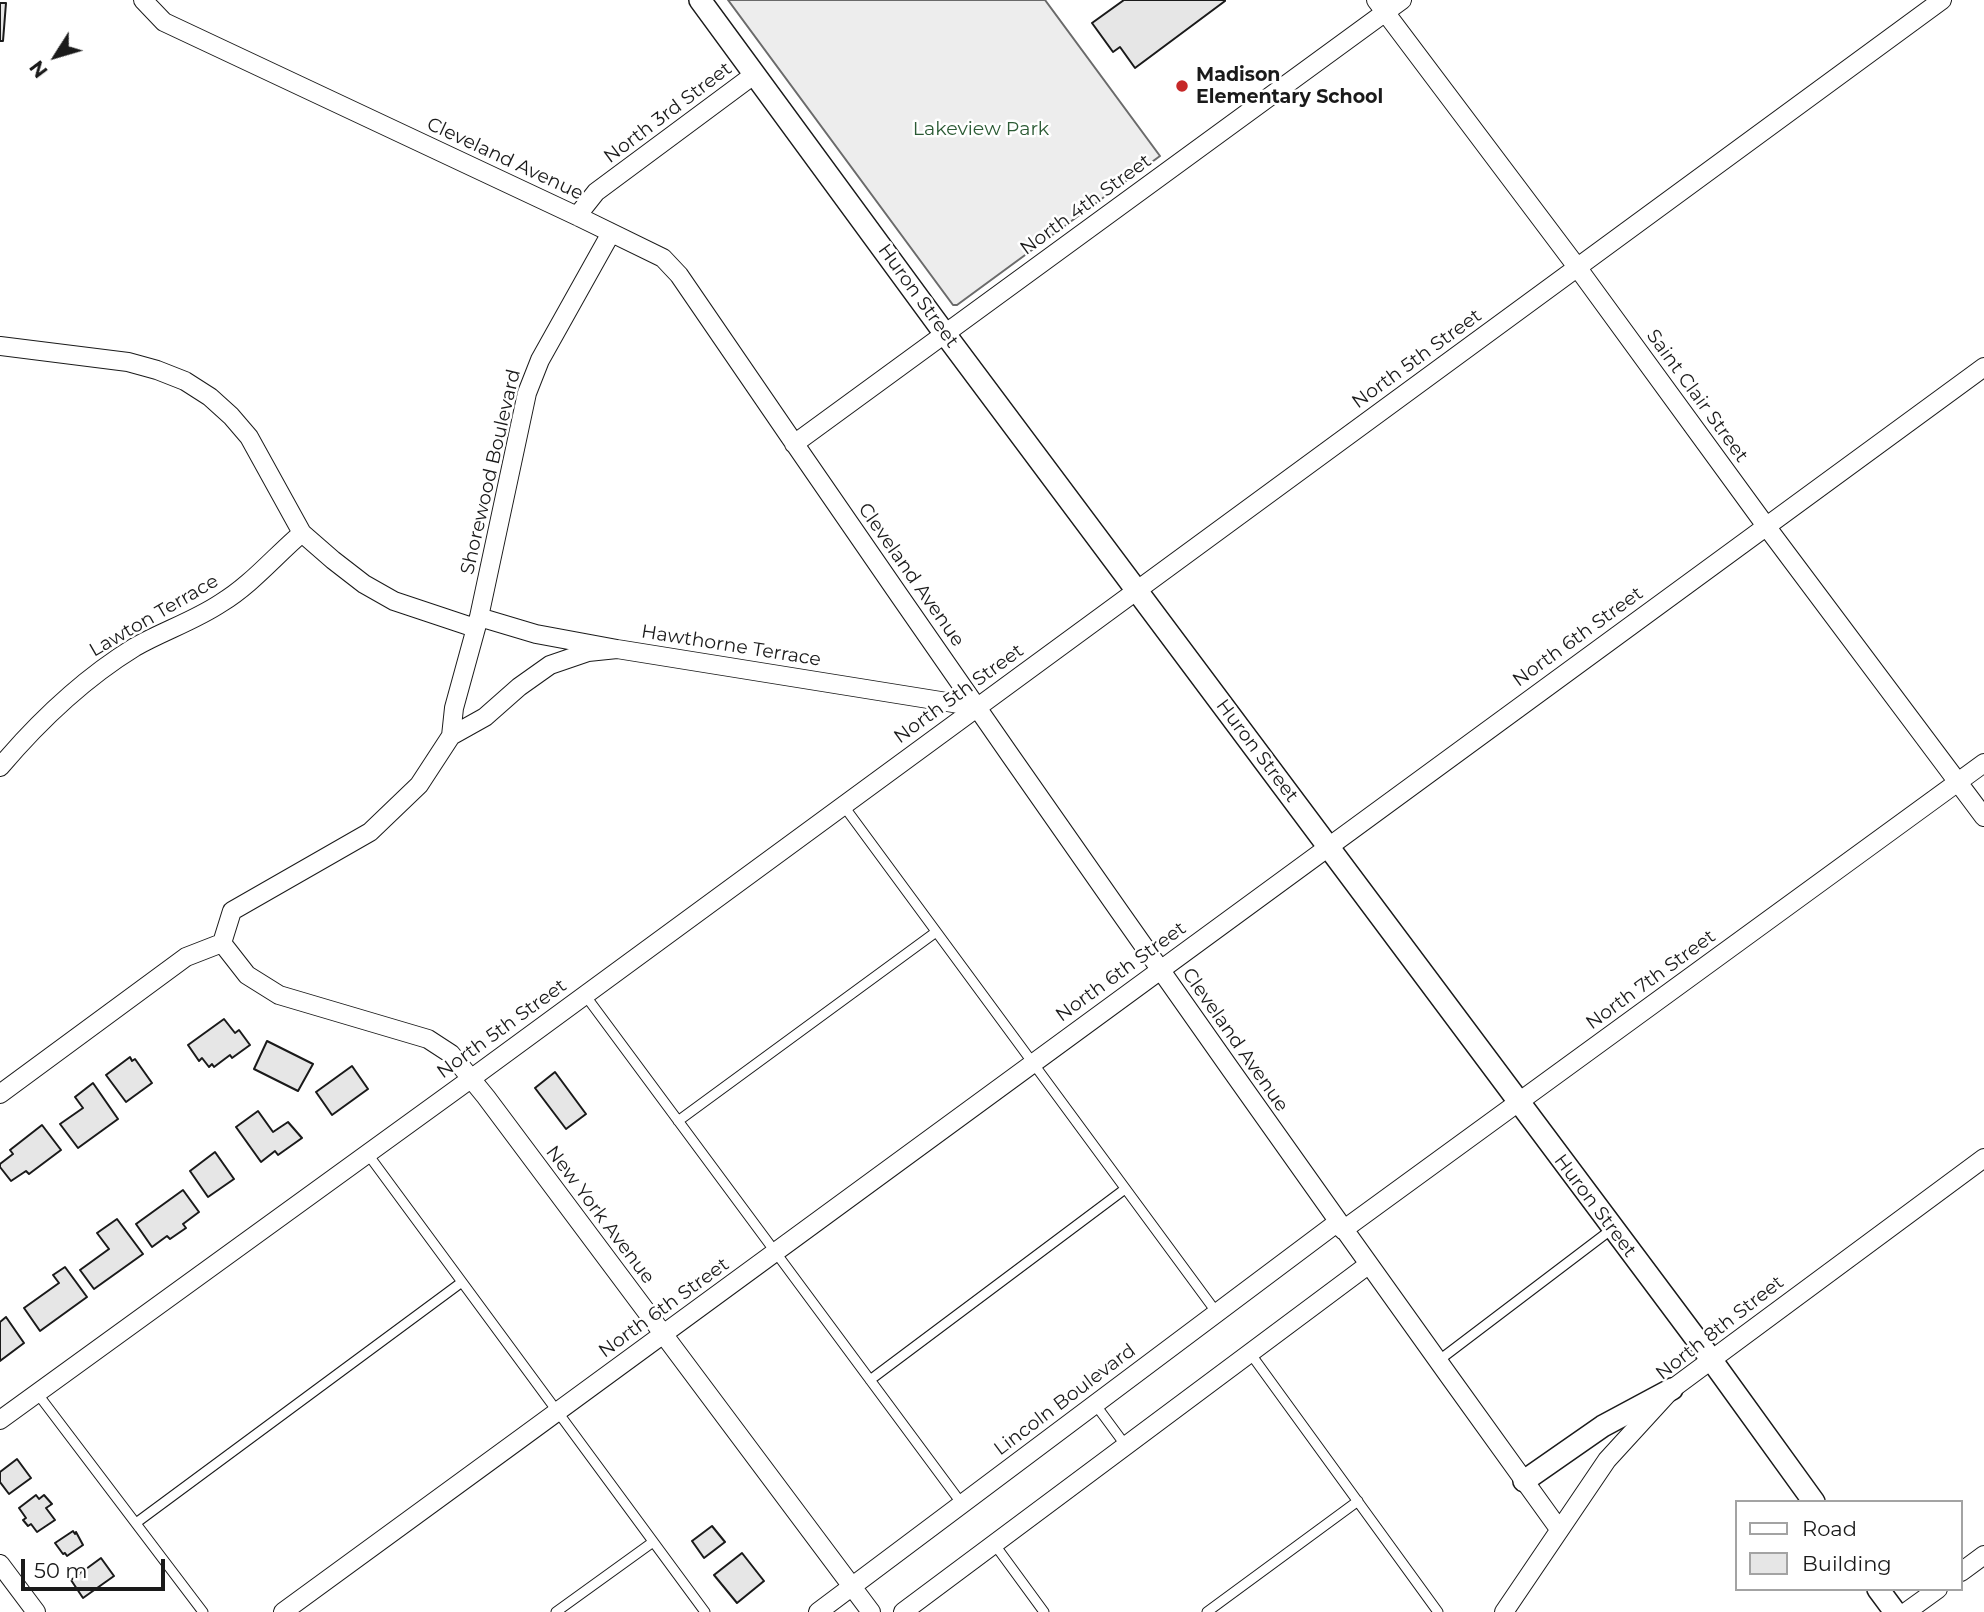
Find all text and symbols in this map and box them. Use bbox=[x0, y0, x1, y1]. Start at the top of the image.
north arrow bbox=[21, 21, 91, 91]
text: N bbox=[25, 56, 53, 82]
street label: North 3rd Street bbox=[600, 57, 736, 169]
place label: Madison Elementary School bbox=[1196, 64, 1383, 108]
marker: Madison Elementary School bbox=[1174, 78, 1190, 94]
street label: Cleveland Avenue bbox=[423, 113, 587, 205]
park label: Lakeview Park bbox=[913, 118, 1049, 140]
street label: North 4th Street bbox=[1016, 150, 1156, 260]
street label: Huron Street bbox=[873, 240, 963, 352]
street label: North 5th Street bbox=[1348, 304, 1486, 414]
street label: Saint Clair Street bbox=[1641, 325, 1753, 467]
street label: Shorewood Boulevard bbox=[456, 367, 526, 577]
street label: Cleveland Avenue bbox=[853, 499, 969, 651]
street label: Lawton Terrace bbox=[86, 570, 222, 662]
street label: North 6th Street bbox=[1508, 582, 1648, 692]
street label: Hawthorne Terrace bbox=[640, 621, 822, 671]
street label: North 5th Street bbox=[890, 639, 1028, 749]
street label: Huron Street bbox=[1211, 695, 1303, 807]
street label: North 6th Street bbox=[1051, 917, 1191, 1027]
street label: North 7th Street bbox=[1582, 925, 1720, 1035]
street label: Cleveland Avenue bbox=[1177, 964, 1293, 1116]
street label: North 5th Street bbox=[433, 974, 571, 1084]
street label: New York Avenue bbox=[541, 1142, 659, 1288]
street label: Huron Street bbox=[1549, 1150, 1641, 1262]
street label: North 6th Street bbox=[594, 1253, 734, 1363]
street label: North 8th Street bbox=[1652, 1271, 1788, 1385]
street label: Lincoln Boulevard bbox=[990, 1339, 1140, 1461]
legend bbox=[1736, 1500, 1963, 1591]
text: Road bbox=[1802, 1516, 1857, 1541]
scale bar bbox=[24, 1546, 168, 1590]
text: Building bbox=[1802, 1551, 1892, 1576]
text: 50 m bbox=[34, 1558, 88, 1583]

